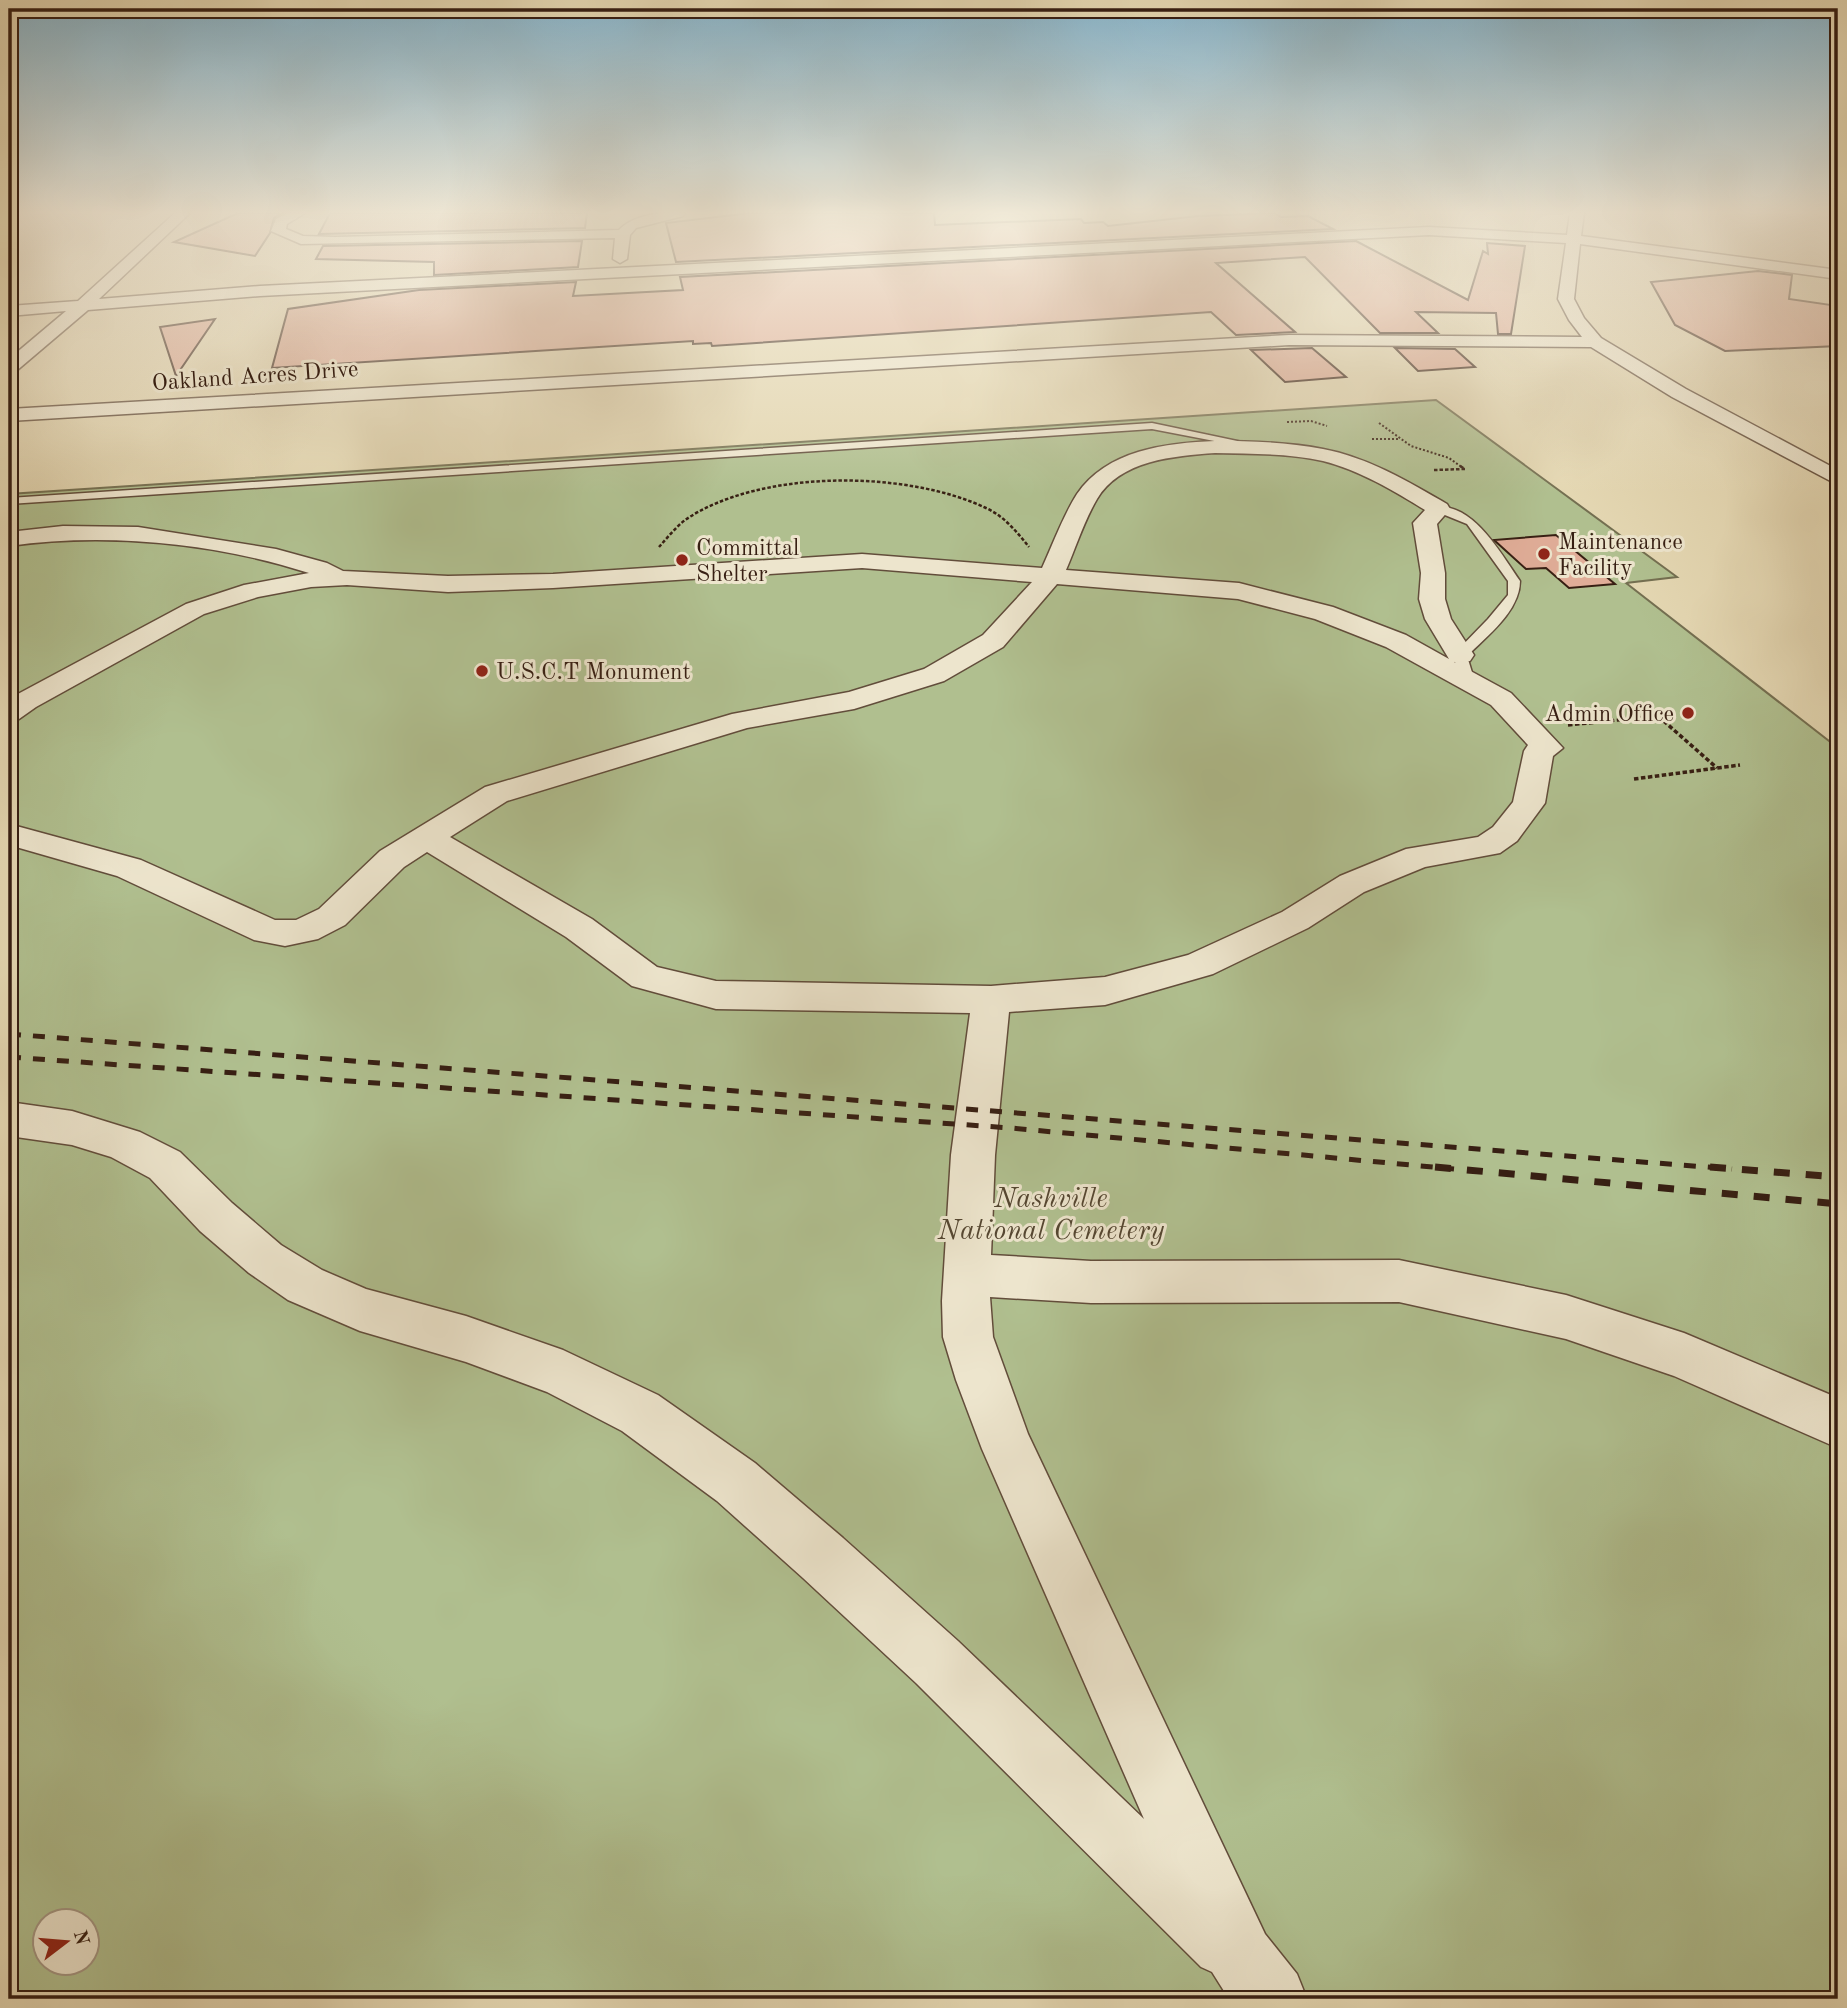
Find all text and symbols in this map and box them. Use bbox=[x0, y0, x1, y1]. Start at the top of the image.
street label: Oakland Acres Drive bbox=[151, 358, 359, 395]
place label: Maintenance Facility bbox=[1558, 531, 1683, 580]
place label: Committal Shelter bbox=[696, 537, 799, 586]
marker: Maintenance Facility bbox=[1536, 546, 1552, 562]
marker: Committal Shelter bbox=[674, 552, 690, 568]
place label: U.S.C.T Monument bbox=[496, 661, 691, 684]
marker: U.S.C.T Monument bbox=[474, 663, 490, 679]
place label: Admin Office bbox=[1545, 703, 1674, 726]
marker: Admin Office bbox=[1680, 705, 1696, 721]
park label: Nashville National Cemetery bbox=[937, 1186, 1165, 1246]
north arrow bbox=[32, 1906, 102, 1976]
text: N bbox=[69, 1928, 91, 1948]

